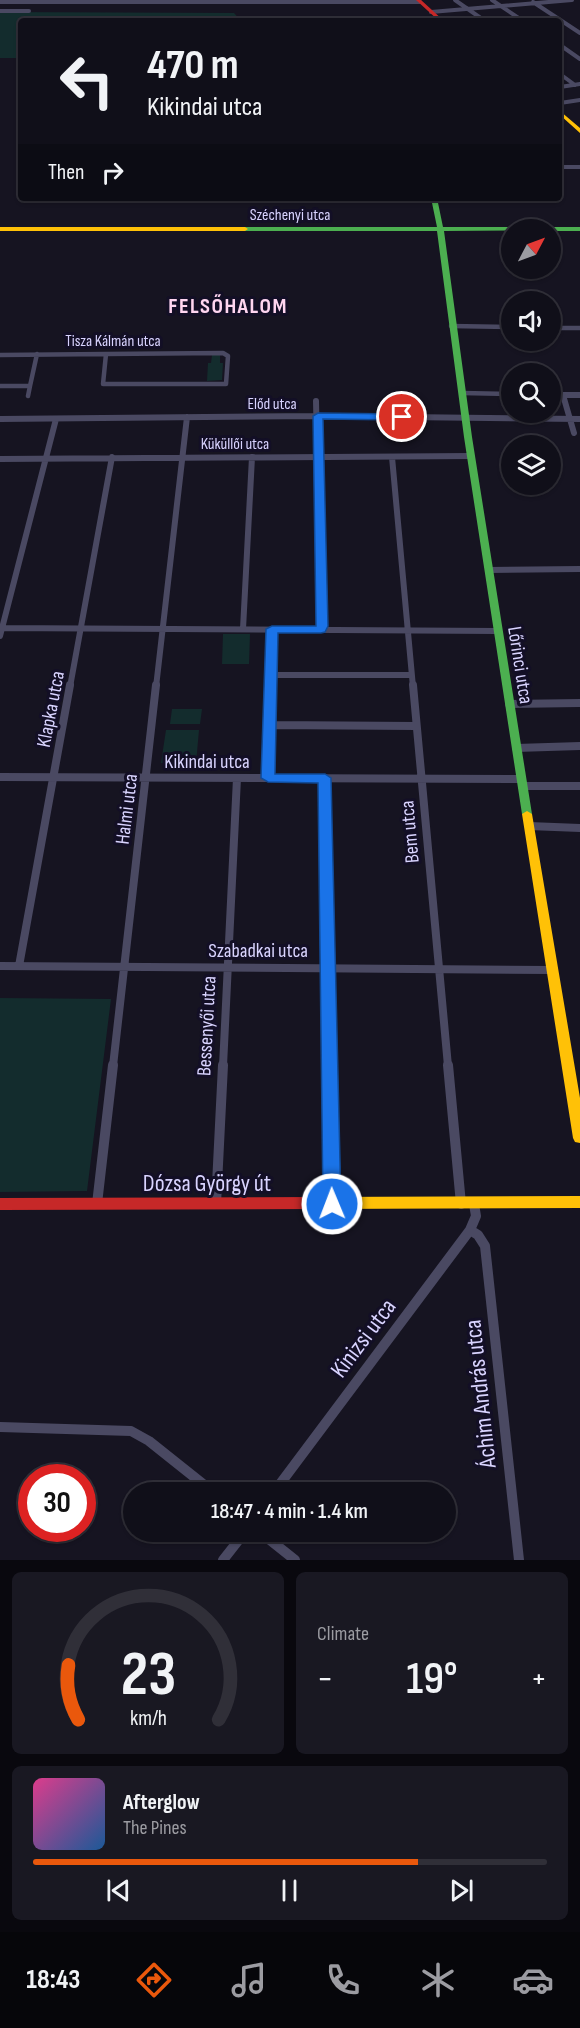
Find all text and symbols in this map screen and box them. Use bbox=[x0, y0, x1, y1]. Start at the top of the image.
text: 470 m bbox=[147, 40, 239, 91]
icon: left bbox=[48, 42, 126, 120]
text: Kikindai utca bbox=[147, 91, 262, 123]
icon: right bbox=[96, 156, 129, 189]
text: Then bbox=[48, 159, 84, 186]
street label: Széchenyi utca bbox=[250, 206, 330, 225]
north arrow bbox=[501, 219, 561, 279]
map controls bbox=[501, 219, 561, 495]
button: sound bbox=[501, 291, 561, 351]
district label: FELSŐHALOM bbox=[168, 293, 288, 320]
street label: Tisza Kálmán utca bbox=[65, 332, 161, 351]
button: search bbox=[501, 363, 561, 423]
pin bbox=[376, 391, 427, 442]
street label: Előd utca bbox=[247, 395, 297, 414]
icon: arrive bbox=[385, 400, 418, 433]
street label: Küküllői utca bbox=[201, 435, 269, 454]
button: layers bbox=[501, 435, 561, 495]
street label: Lőrinci utca bbox=[502, 625, 538, 706]
street label: Klapka utca bbox=[32, 669, 70, 749]
street label: Kikindai utca bbox=[164, 750, 250, 774]
street label: Halmi utca bbox=[111, 772, 143, 846]
street label: Bem utca bbox=[395, 800, 425, 864]
street label: Szabadkai utca bbox=[208, 939, 308, 963]
street label: Bessenyői utca bbox=[192, 975, 222, 1077]
street label: Dózsa György út bbox=[143, 1169, 271, 1198]
position arrow bbox=[300, 1172, 364, 1236]
street label: Kinizsi utca bbox=[324, 1293, 402, 1383]
street label: Áchim András utca bbox=[458, 1318, 503, 1471]
speed limit sign: 30 bbox=[18, 1464, 96, 1542]
text: 18:47 · 4 min · 1.4 km bbox=[211, 1498, 368, 1525]
text: Climate bbox=[317, 1622, 369, 1646]
text: 23 bbox=[120, 1638, 176, 1713]
text: 19° bbox=[406, 1652, 458, 1707]
text: − bbox=[317, 1659, 333, 1699]
text: + bbox=[531, 1659, 547, 1699]
text: km/h bbox=[129, 1706, 167, 1731]
text: Afterglow bbox=[123, 1789, 200, 1816]
text: The Pines bbox=[123, 1816, 187, 1840]
icon: previous bbox=[102, 1874, 135, 1907]
icon: pause bbox=[273, 1874, 306, 1907]
icon: next bbox=[445, 1874, 478, 1907]
icon: directions bbox=[133, 1959, 175, 2001]
icon: music bbox=[228, 1959, 270, 2001]
icon: phone bbox=[322, 1959, 364, 2001]
icon: climate bbox=[417, 1959, 459, 2001]
icon: car bbox=[512, 1959, 554, 2001]
text: 18:43 bbox=[26, 1964, 80, 1996]

